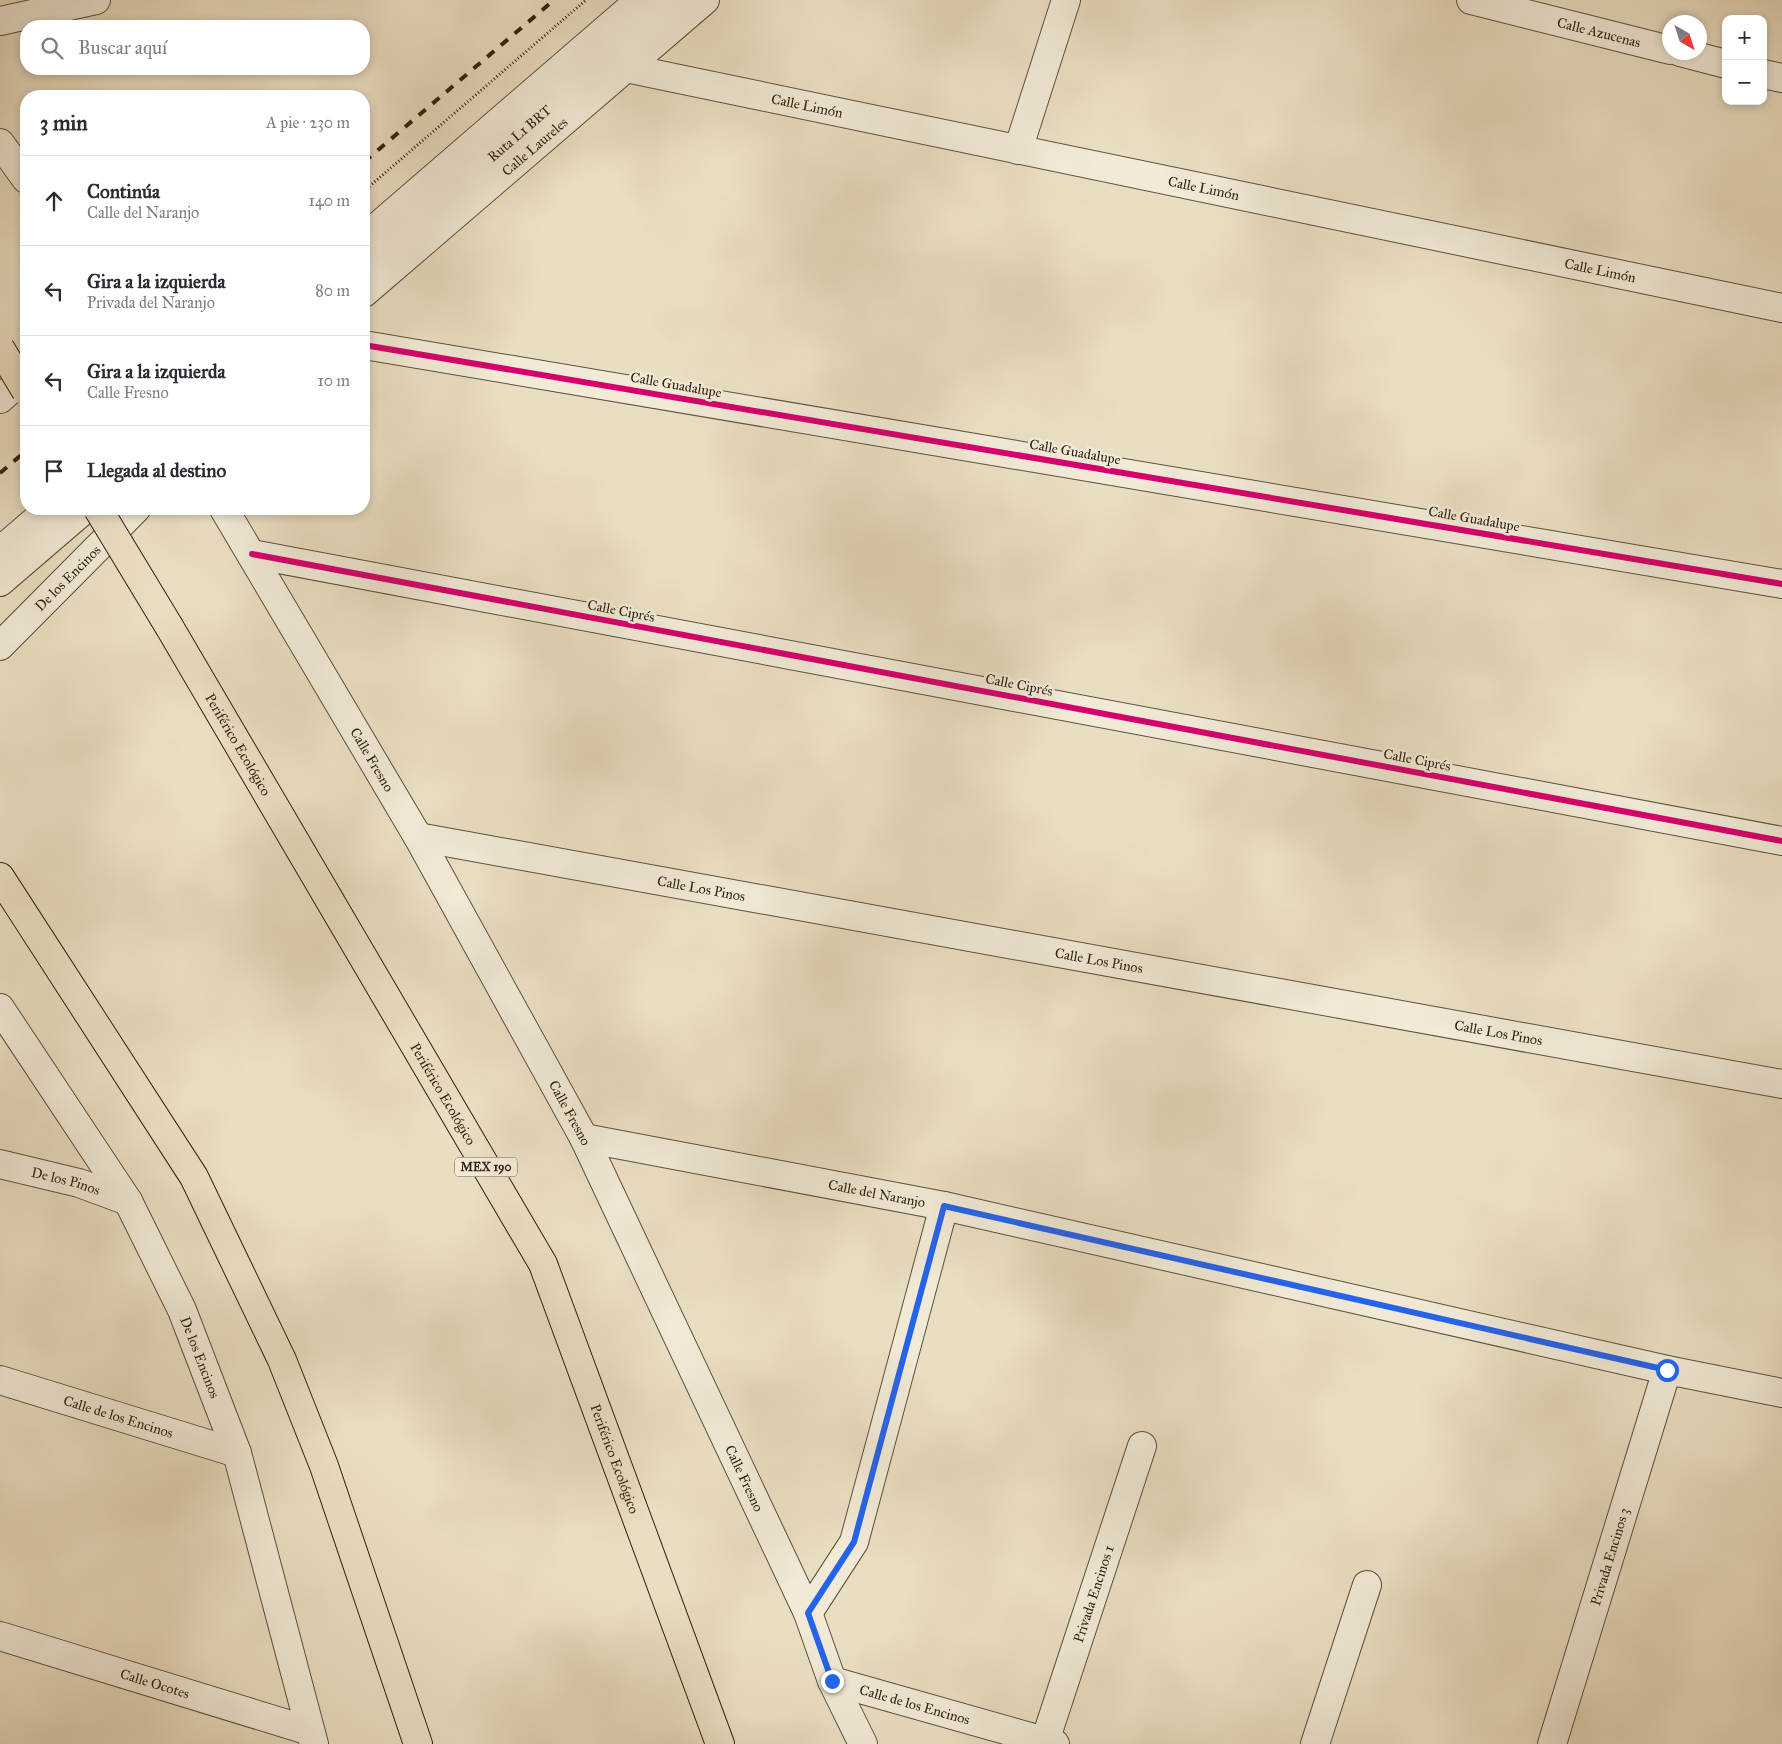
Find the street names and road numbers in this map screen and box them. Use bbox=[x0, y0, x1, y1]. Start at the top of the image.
street label: Calle Azucenas bbox=[1555, 13, 1643, 51]
street label: Calle Limón bbox=[770, 90, 845, 121]
street label: Ruta L1 BRT bbox=[484, 101, 555, 165]
street label: Calle Laureles bbox=[498, 113, 571, 179]
street label: Calle Limón bbox=[1166, 172, 1241, 204]
street label: Calle Limón bbox=[1563, 255, 1638, 286]
street label: Calle Guadalupe bbox=[629, 369, 723, 401]
street label: Calle Guadalupe bbox=[1028, 436, 1122, 468]
street label: Calle Guadalupe bbox=[1427, 503, 1521, 535]
street label: De los Encinos bbox=[31, 541, 104, 614]
street label: Calle Ciprés bbox=[586, 596, 656, 626]
street label: Calle Ciprés bbox=[984, 670, 1054, 700]
street label: Periférico Ecológico bbox=[202, 690, 275, 799]
street label: Calle Fresno bbox=[347, 724, 398, 795]
street label: Calle Ciprés bbox=[1382, 745, 1452, 775]
street label: Calle Los Pinos bbox=[656, 872, 747, 905]
street label: Calle Los Pinos bbox=[1054, 944, 1144, 977]
street label: Calle Los Pinos bbox=[1453, 1016, 1544, 1049]
street label: Periférico Ecológico bbox=[407, 1040, 480, 1148]
street label: Calle Fresno bbox=[545, 1077, 595, 1148]
road number: MEX 190 bbox=[455, 1158, 517, 1176]
street label: De los Pinos bbox=[30, 1163, 103, 1199]
street label: Calle del Naranjo bbox=[827, 1176, 927, 1211]
street label: De los Encinos bbox=[177, 1314, 224, 1401]
street label: Calle de los Encinos bbox=[62, 1392, 175, 1441]
street label: Periférico Ecológico bbox=[587, 1402, 643, 1516]
street label: Calle Fresno bbox=[722, 1442, 767, 1514]
street label: Privada Encinos 3 bbox=[1587, 1506, 1633, 1608]
street label: Privada Encinos 1 bbox=[1070, 1543, 1117, 1645]
street label: Calle Ocotes bbox=[118, 1665, 192, 1702]
street label: Calle de los Encinos bbox=[858, 1681, 972, 1728]

